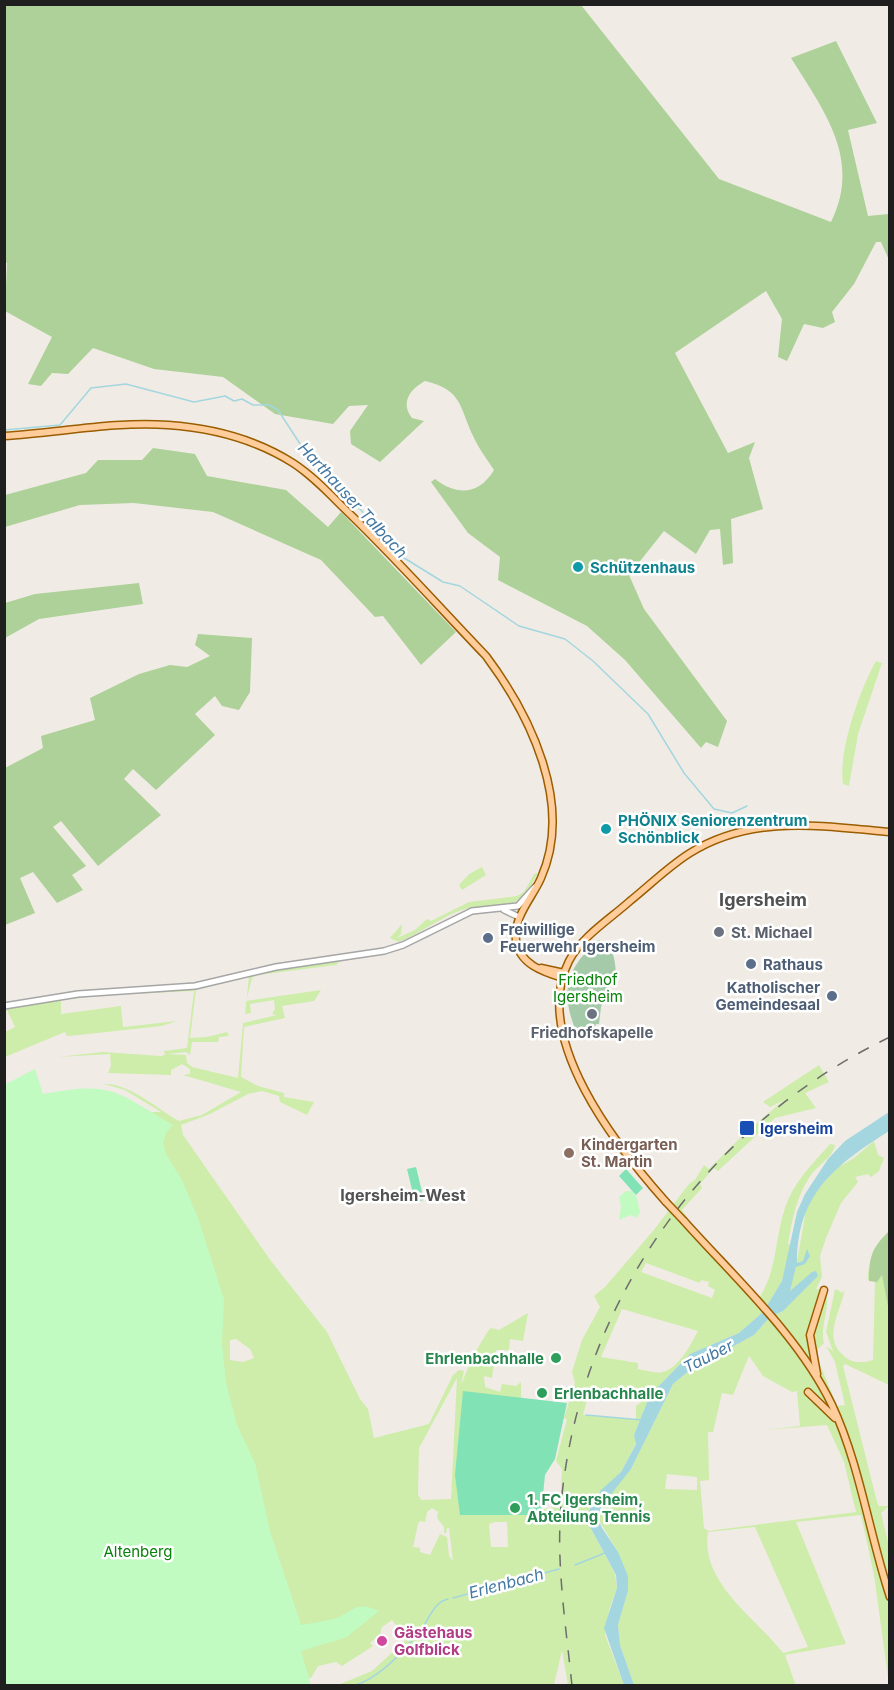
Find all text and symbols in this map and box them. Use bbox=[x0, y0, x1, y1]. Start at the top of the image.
water label: Harthauser Talbach bbox=[294, 438, 412, 562]
place label: Schützenhaus bbox=[590, 558, 695, 577]
marker: Schützenhaus bbox=[571, 560, 585, 574]
place label: PHÖNIX Seniorenzentrum Schönblick bbox=[618, 811, 807, 847]
marker: PHÖNIX Seniorenzentrum Schönblick bbox=[599, 822, 613, 836]
district label: Igersheim bbox=[719, 889, 807, 910]
place label: Freiwillige Feuerwehr Igersheim bbox=[500, 920, 655, 956]
place label: St. Michael bbox=[731, 923, 812, 942]
marker: St. Michael bbox=[712, 925, 726, 939]
marker: Freiwillige Feuerwehr Igersheim bbox=[481, 931, 495, 945]
place label: Rathaus bbox=[763, 955, 823, 974]
marker: Rathaus bbox=[744, 957, 758, 971]
park label: Friedhof Igersheim bbox=[553, 970, 623, 1006]
place label: Katholischer Gemeindesaal bbox=[716, 978, 820, 1014]
marker: Katholischer Gemeindesaal bbox=[825, 989, 839, 1003]
marker: Friedhofskapelle bbox=[585, 1007, 599, 1021]
place label: Friedhofskapelle bbox=[531, 1023, 653, 1042]
marker: Igersheim bbox=[738, 1119, 756, 1137]
place label: Igersheim bbox=[760, 1119, 833, 1138]
place label: Kindergarten St. Martin bbox=[581, 1135, 678, 1171]
marker: Kindergarten St. Martin bbox=[562, 1146, 576, 1160]
district label: Igersheim-West bbox=[340, 1185, 466, 1205]
water label: Tauber bbox=[680, 1335, 737, 1377]
place label: Ehrlenbachhalle bbox=[425, 1349, 544, 1368]
marker: Ehrlenbachhalle bbox=[549, 1351, 563, 1365]
place label: Erlenbachhalle bbox=[554, 1384, 663, 1403]
marker: Erlenbachhalle bbox=[535, 1386, 549, 1400]
place label: 1. FC Igersheim, Abteilung Tennis bbox=[527, 1490, 651, 1526]
marker: 1. FC Igersheim, Abteilung Tennis bbox=[508, 1501, 522, 1515]
park label: Altenberg bbox=[103, 1542, 173, 1561]
water label: Erlenbach bbox=[466, 1563, 546, 1603]
place label: Gästehaus Golfblick bbox=[394, 1623, 472, 1659]
marker: Gästehaus Golfblick bbox=[375, 1634, 389, 1648]

